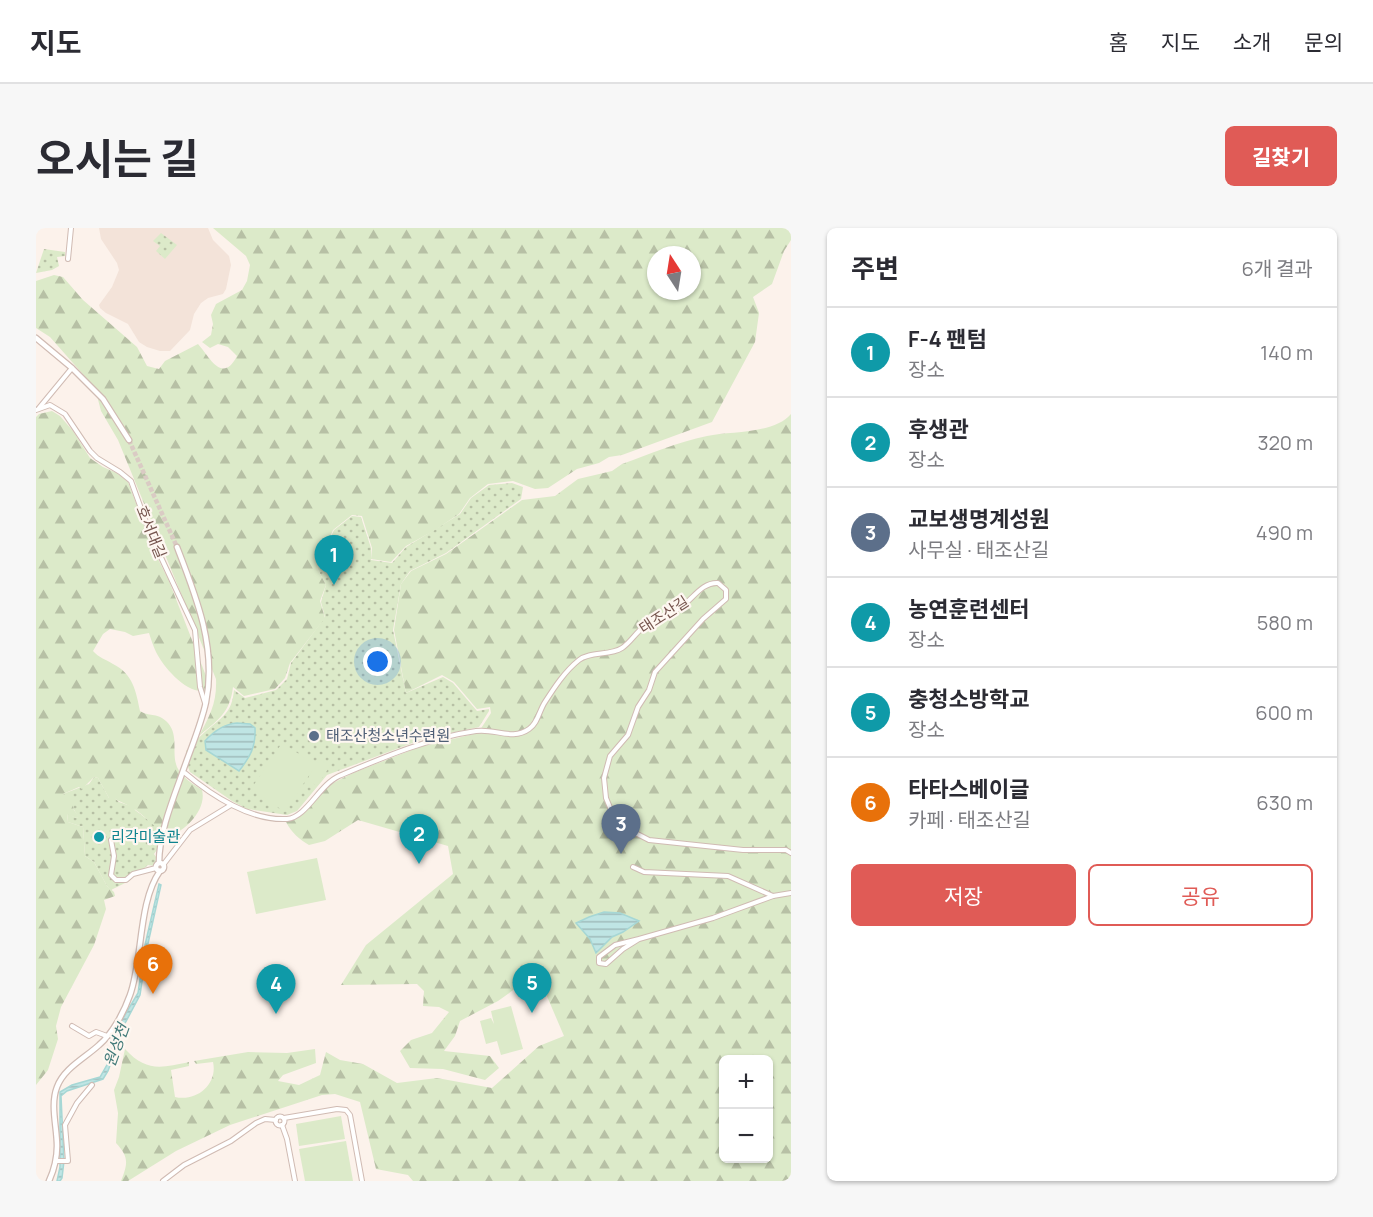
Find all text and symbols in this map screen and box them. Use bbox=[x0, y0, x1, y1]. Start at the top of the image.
text: 지도 bbox=[30, 23, 82, 61]
text: 홈 bbox=[1109, 28, 1128, 56]
text: 지도 bbox=[1161, 28, 1200, 56]
text: 소개 bbox=[1233, 28, 1271, 56]
text: 문의 bbox=[1304, 28, 1343, 56]
button: 길찾기 bbox=[1225, 126, 1337, 186]
text: 오시는 길 bbox=[36, 129, 199, 187]
north arrow bbox=[647, 246, 701, 300]
text: 주변 bbox=[851, 250, 899, 286]
text: 6개 결과 bbox=[1241, 255, 1313, 282]
text: F-4 팬텀 bbox=[908, 324, 987, 354]
text: 1 bbox=[866, 339, 875, 366]
text: 140 m bbox=[1260, 339, 1313, 366]
text: 장소 bbox=[908, 356, 945, 383]
text: 후생관 bbox=[908, 414, 969, 444]
text: 2 bbox=[865, 429, 876, 456]
text: 320 m bbox=[1257, 429, 1313, 456]
text: 장소 bbox=[908, 446, 945, 473]
street label: 호서대길 bbox=[131, 502, 172, 561]
text: 교보생명계성원 bbox=[908, 504, 1050, 534]
text: 3 bbox=[865, 519, 876, 546]
text: 490 m bbox=[1256, 519, 1313, 546]
pin: 1 bbox=[314, 536, 354, 585]
text: 사무실 · 태조산길 bbox=[908, 536, 1049, 563]
street label: 태조산길 bbox=[635, 591, 693, 638]
text: 농연훈련센터 bbox=[908, 594, 1029, 624]
text: 4 bbox=[864, 609, 877, 636]
text: 580 m bbox=[1257, 609, 1313, 636]
text: 장소 bbox=[908, 626, 945, 653]
your location bbox=[363, 647, 392, 676]
text: 충청소방학교 bbox=[908, 684, 1029, 714]
text: 5 bbox=[865, 699, 876, 726]
text: 600 m bbox=[1255, 699, 1313, 726]
text: 장소 bbox=[908, 716, 945, 743]
place label: 태조산청소년수련원 bbox=[326, 725, 450, 746]
marker: 태조산청소년수련원 bbox=[307, 729, 321, 743]
text: 타타스베이글 bbox=[908, 774, 1029, 804]
text: 6 bbox=[864, 789, 877, 816]
text: 630 m bbox=[1256, 789, 1313, 816]
pin: 3 bbox=[602, 804, 640, 854]
text: 카페 · 태조산길 bbox=[908, 806, 1031, 833]
pin: 2 bbox=[400, 814, 439, 864]
place label: 리각미술관 bbox=[111, 826, 180, 847]
marker: 리각미술관 bbox=[92, 830, 106, 844]
button: 저장 bbox=[851, 864, 1076, 926]
button: 공유 bbox=[1088, 864, 1313, 926]
pin: 6 bbox=[134, 944, 172, 994]
pin: 4 bbox=[256, 964, 296, 1014]
pin: 5 bbox=[512, 964, 552, 1013]
water label: 원성천 bbox=[98, 1018, 135, 1070]
map controls bbox=[719, 1055, 773, 1163]
button: + bbox=[719, 1055, 773, 1109]
button: − bbox=[719, 1109, 773, 1163]

